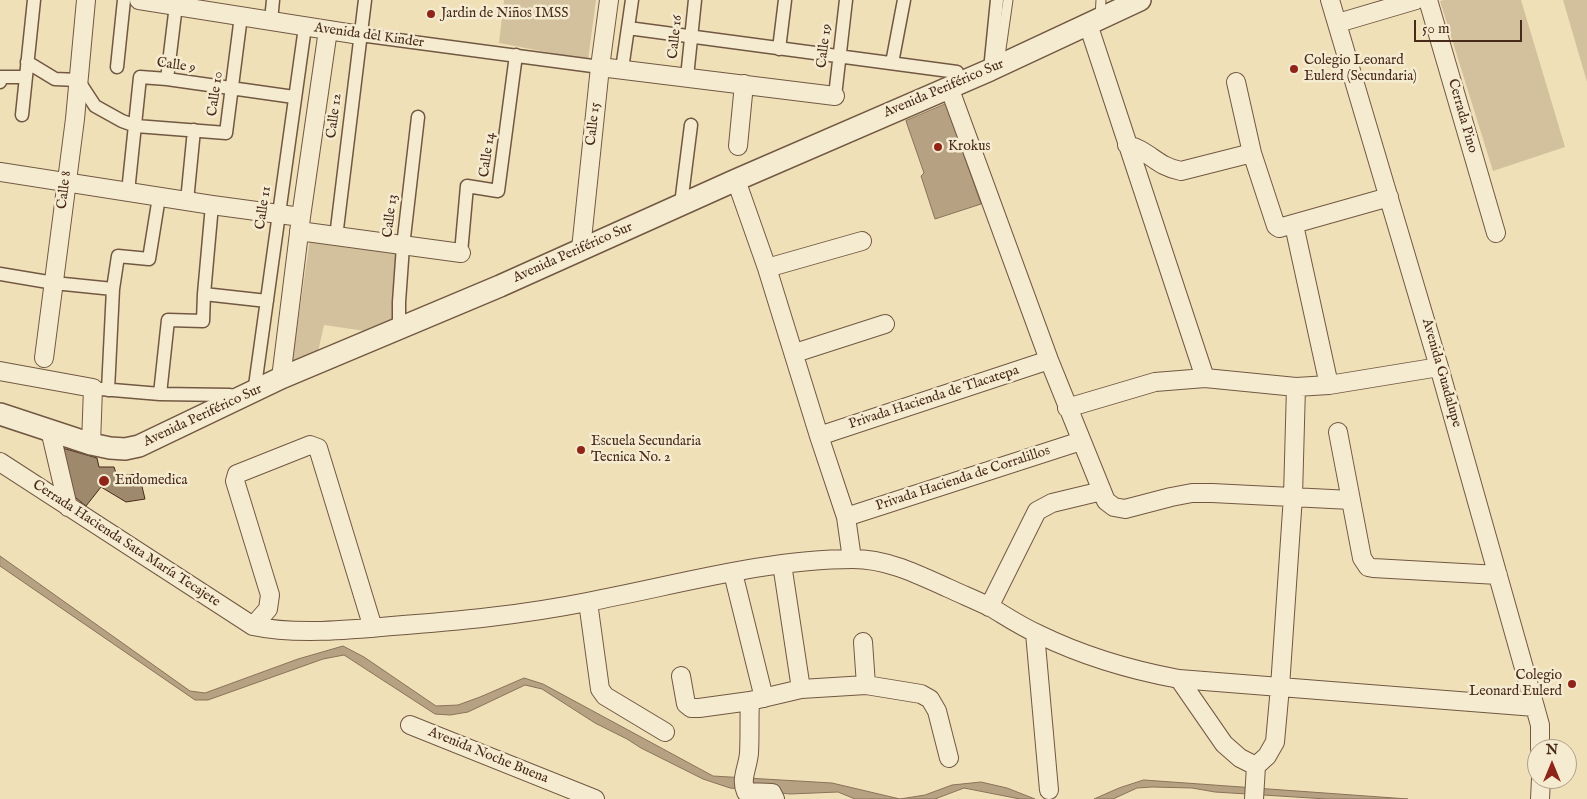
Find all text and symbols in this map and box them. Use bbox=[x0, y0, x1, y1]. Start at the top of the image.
place label: Jardin de Niños IMSS bbox=[441, 6, 568, 22]
marker: Jardin de Niños IMSS bbox=[425, 8, 437, 20]
scale bar bbox=[1417, 10, 1524, 42]
street label: Calle 16 bbox=[665, 14, 687, 60]
text: 50 m bbox=[1422, 19, 1450, 38]
street label: Avenida del Kinder bbox=[313, 20, 425, 52]
street label: Calle 19 bbox=[814, 23, 836, 69]
place label: Colegio Leonard Eulerd (Secundaria) bbox=[1304, 53, 1417, 85]
street label: Calle 9 bbox=[155, 55, 197, 77]
street label: Avenida Periférico Sur bbox=[881, 56, 1007, 122]
marker: Colegio Leonard Eulerd (Secundaria) bbox=[1288, 63, 1300, 75]
street label: Calle 10 bbox=[205, 70, 227, 118]
street label: Cerrada Pino bbox=[1443, 77, 1481, 155]
street label: Calle 12 bbox=[324, 93, 346, 139]
street label: Calle 15 bbox=[583, 102, 605, 146]
street label: Calle 14 bbox=[477, 131, 499, 179]
place label: Krokus bbox=[948, 139, 990, 155]
marker: Krokus bbox=[932, 141, 944, 153]
street label: Calle 8 bbox=[54, 170, 76, 210]
street label: Calle 11 bbox=[253, 185, 275, 231]
street label: Calle 13 bbox=[380, 193, 402, 239]
street label: Avenida Periférico Sur bbox=[511, 219, 635, 287]
street label: Avenida Guadalupe bbox=[1417, 317, 1465, 429]
street label: Privada Hacienda de Tlacatepa bbox=[847, 363, 1021, 433]
street label: Avenida Periférico Sur bbox=[141, 381, 265, 451]
place label: Escuela Secundaria Tecnica No. 2 bbox=[591, 434, 701, 467]
street label: Privada Hacienda de Corralillos bbox=[874, 443, 1052, 515]
marker: Escuela Secundaria Tecnica No. 2 bbox=[575, 444, 587, 456]
place label: Endomedica bbox=[115, 473, 188, 489]
marker: Endomedica bbox=[97, 474, 111, 488]
street label: Cerrada Hacienda Sata María Tecajete bbox=[29, 477, 223, 611]
place label: Colegio Leonard Eulerd bbox=[1469, 668, 1562, 700]
marker: Colegio Leonard Eulerd bbox=[1566, 678, 1578, 690]
street label: Avenida Noche Buena bbox=[425, 724, 551, 788]
north arrow bbox=[1527, 739, 1577, 789]
text: N bbox=[1546, 741, 1558, 759]

